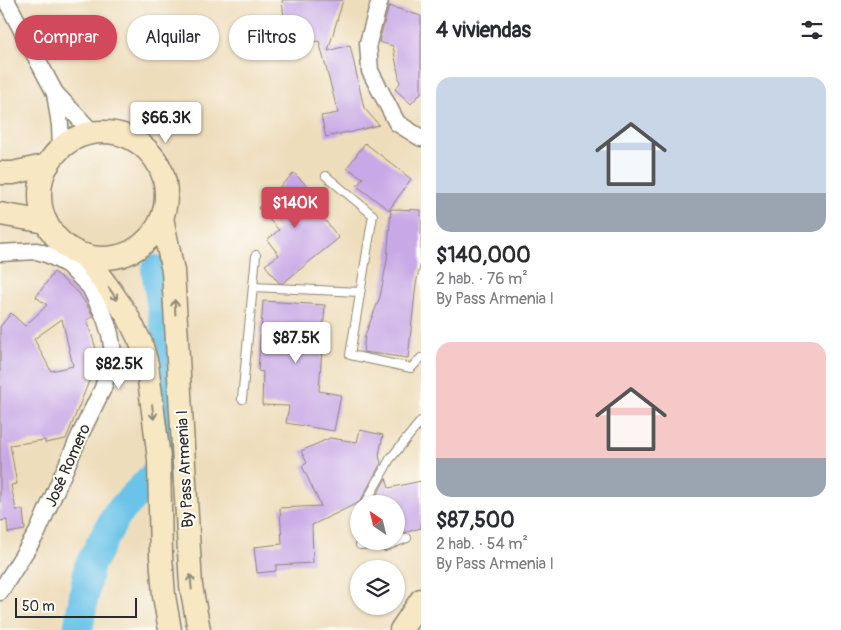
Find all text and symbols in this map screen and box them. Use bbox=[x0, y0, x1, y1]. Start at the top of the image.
chip: Comprar bbox=[15, 15, 117, 60]
chip: Alquilar bbox=[127, 15, 219, 60]
chip: Filtros bbox=[229, 15, 314, 60]
icon: filters bbox=[798, 16, 826, 44]
text: 4 viviendas bbox=[436, 17, 531, 44]
pin: $66.3K bbox=[125, 102, 207, 144]
text: $66.3K bbox=[141, 108, 191, 128]
icon: home bbox=[586, 109, 676, 199]
pin: $140K bbox=[260, 186, 330, 229]
text: $140K bbox=[273, 193, 317, 213]
text: $140,000 bbox=[436, 242, 530, 269]
text: 2 hab. · 76 m² bbox=[436, 269, 528, 289]
one-way arrow bbox=[108, 287, 118, 301]
text: By Pass Armenia I bbox=[436, 289, 554, 309]
one-way arrow bbox=[171, 300, 180, 316]
pin: $87.5K bbox=[255, 322, 337, 364]
text: $87.5K bbox=[272, 328, 320, 348]
pin: $82.5K bbox=[78, 348, 160, 390]
text: $82.5K bbox=[95, 354, 143, 374]
icon: home bbox=[586, 374, 676, 464]
one-way arrow bbox=[148, 404, 158, 420]
street label: By Pass Armenia I bbox=[172, 410, 198, 528]
street label: José Romero bbox=[41, 420, 95, 510]
north arrow bbox=[350, 495, 405, 550]
map controls bbox=[350, 495, 405, 615]
text: $87,500 bbox=[436, 507, 514, 534]
text: 2 hab. · 54 m² bbox=[436, 534, 528, 554]
text: By Pass Armenia I bbox=[436, 554, 554, 574]
button: layers bbox=[350, 560, 405, 615]
one-way arrow bbox=[186, 574, 196, 590]
scale bar bbox=[15, 595, 138, 618]
text: 50 m bbox=[22, 598, 55, 615]

